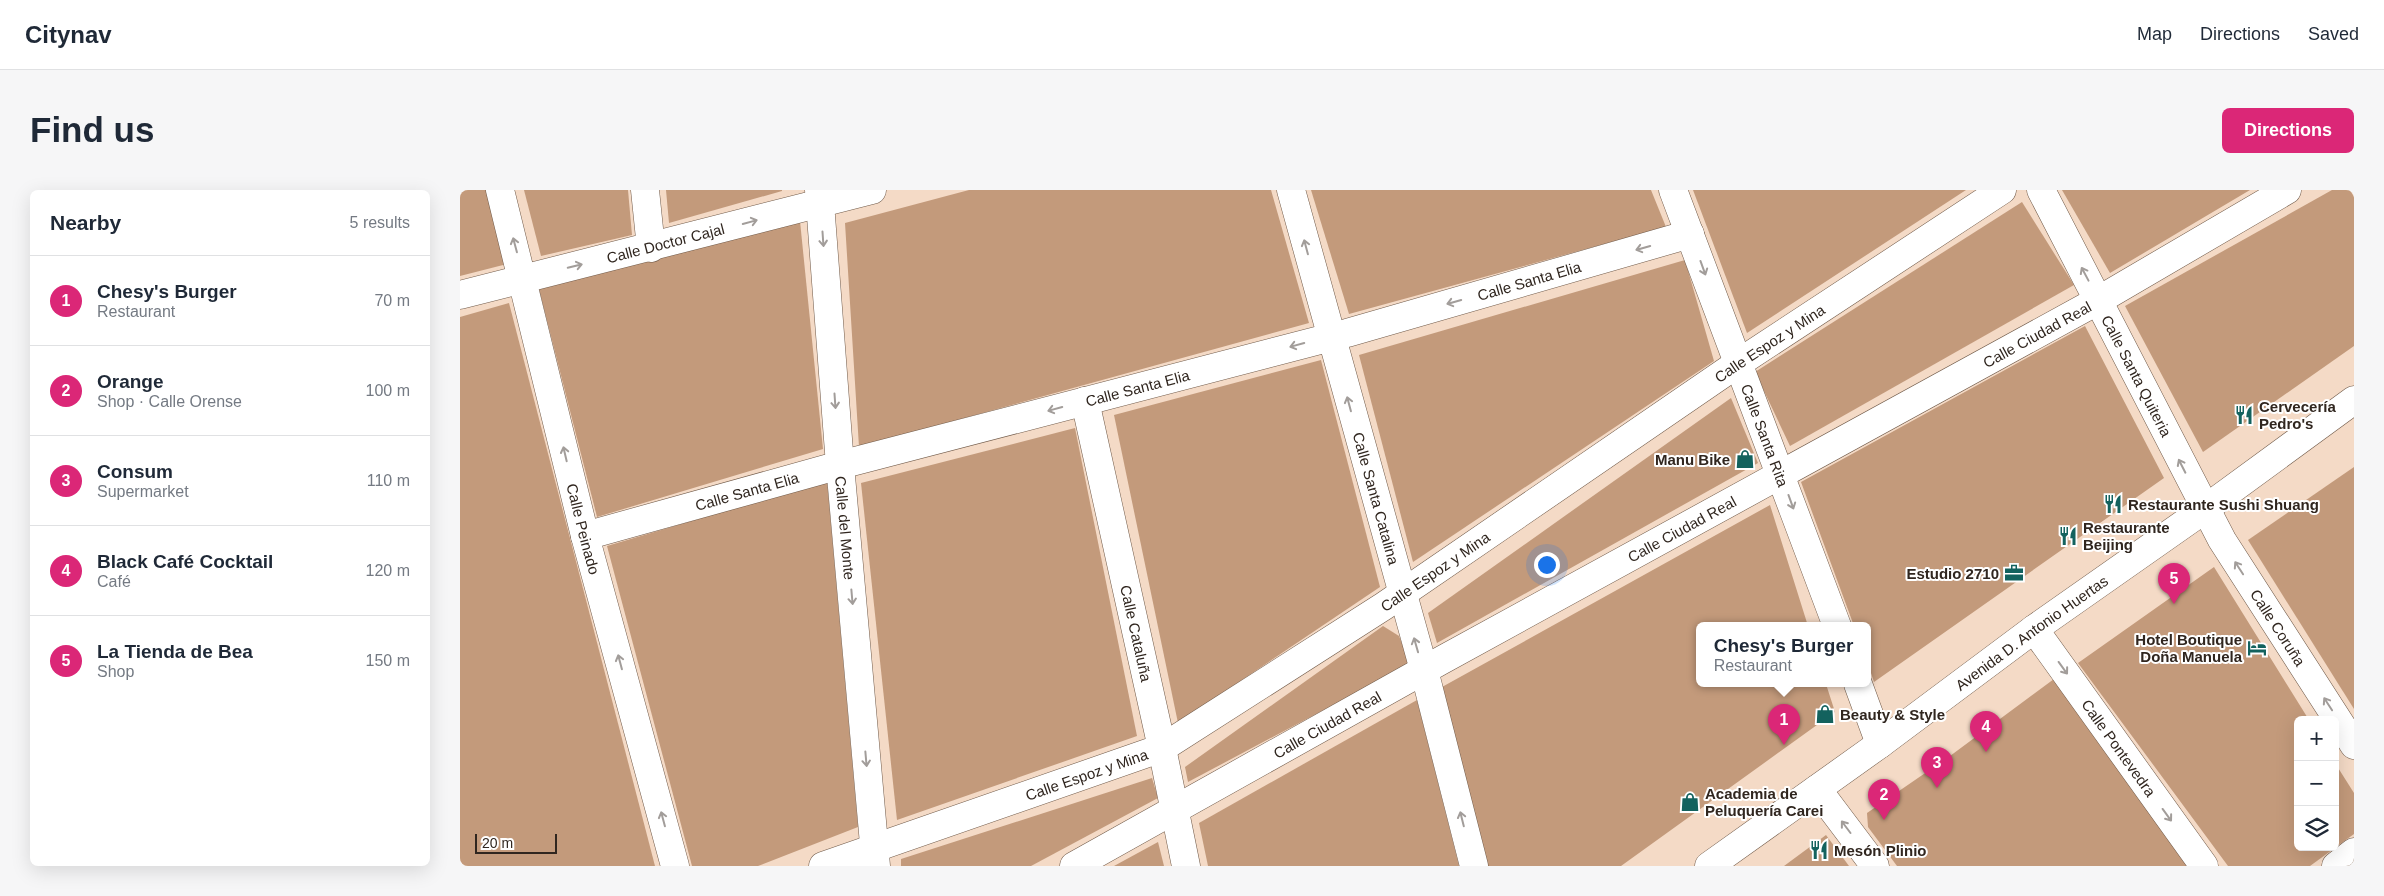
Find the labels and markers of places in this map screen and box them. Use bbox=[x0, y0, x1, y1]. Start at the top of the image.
place label: Cervecería Pedro's bbox=[2259, 398, 2336, 432]
restaurant icon: Cervecería Pedro's bbox=[2233, 404, 2255, 426]
shop icon: Manu Bike bbox=[1734, 448, 1756, 470]
place label: Manu Bike bbox=[1655, 451, 1730, 468]
restaurant icon: Restaurante Sushi Shuang bbox=[2102, 493, 2124, 515]
place label: Restaurante Sushi Shuang bbox=[2128, 496, 2319, 513]
place label: Restaurante Beijing bbox=[2083, 519, 2170, 553]
restaurant icon: Restaurante Beijing bbox=[2057, 525, 2079, 547]
office icon: Estudio 2710 bbox=[2003, 562, 2025, 584]
pin: 5 bbox=[2158, 563, 2190, 604]
place label: Estudio 2710 bbox=[1906, 565, 1999, 582]
place label: Hotel Boutique Doña Manuela bbox=[2135, 631, 2243, 665]
hotel icon: Hotel Boutique Doña Manuela bbox=[2246, 637, 2268, 659]
shop icon: Beauty & Style bbox=[1814, 703, 1836, 725]
pin: 1 bbox=[1768, 704, 1800, 745]
place label: Beauty & Style bbox=[1840, 706, 1945, 723]
pin: 4 bbox=[1970, 711, 2002, 752]
pin: 3 bbox=[1921, 747, 1953, 788]
pin: 2 bbox=[1868, 779, 1900, 820]
place label: Academia de Peluquería Carei bbox=[1705, 785, 1823, 819]
shop icon: Academia de Peluquería Carei bbox=[1679, 791, 1701, 813]
restaurant icon: Mesón Plinio bbox=[1808, 839, 1830, 861]
place label: Mesón Plinio bbox=[1834, 842, 1927, 859]

